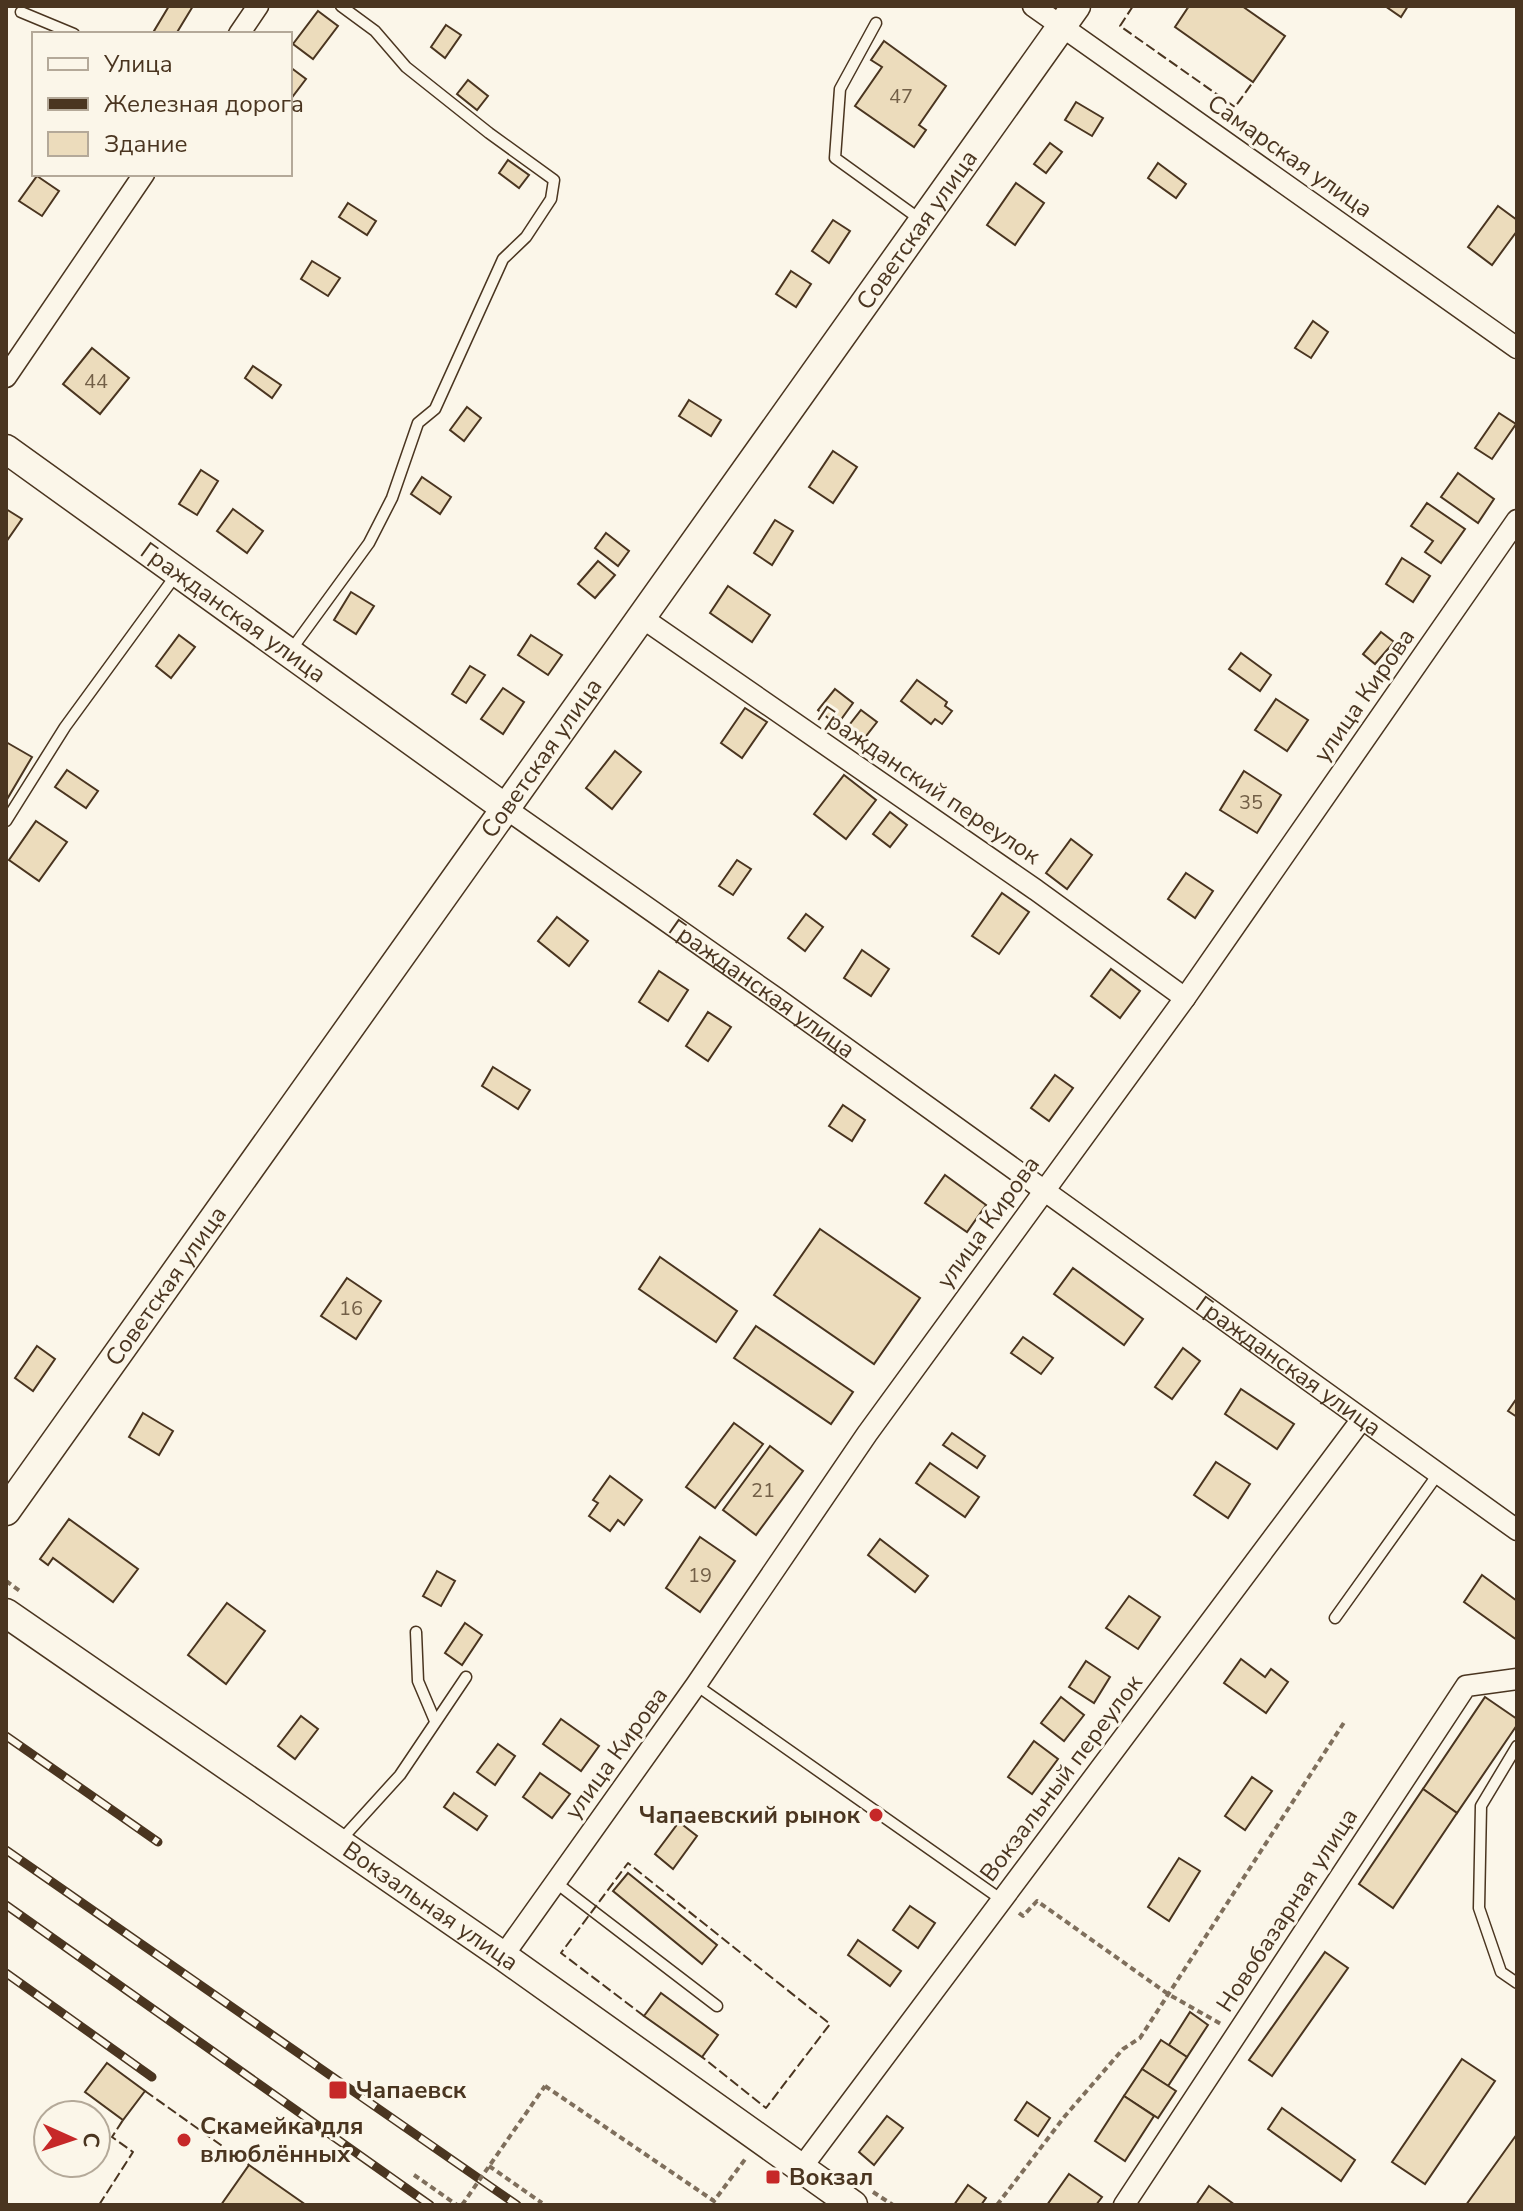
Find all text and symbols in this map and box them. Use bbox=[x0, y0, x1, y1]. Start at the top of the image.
legend bbox=[32, 32, 292, 176]
text: Улица bbox=[103, 48, 173, 80]
house number: 47 bbox=[889, 83, 913, 110]
street label: Самарская улица bbox=[1201, 87, 1379, 225]
text: Железная дорога bbox=[104, 88, 304, 120]
text: Здание bbox=[104, 128, 188, 160]
street label: Советская улица bbox=[849, 143, 985, 316]
house number: 44 bbox=[84, 368, 108, 395]
street label: Гражданская улица bbox=[134, 535, 332, 690]
street label: улица Кирова bbox=[1306, 622, 1422, 768]
street label: Советская улица bbox=[474, 672, 609, 844]
street label: Гражданский переулок bbox=[811, 698, 1047, 872]
house number: 35 bbox=[1239, 789, 1263, 816]
street label: Гражданская улица bbox=[662, 912, 861, 1066]
street label: улица Кирова bbox=[929, 1149, 1047, 1295]
street label: Советская улица bbox=[98, 1200, 234, 1372]
street label: Гражданская улица bbox=[1189, 1288, 1388, 1444]
house number: 16 bbox=[339, 1295, 363, 1322]
house number: 21 bbox=[751, 1477, 775, 1504]
house number: 19 bbox=[688, 1562, 712, 1589]
street label: Вокзальный переулок bbox=[972, 1668, 1150, 1888]
street label: улица Кирова bbox=[557, 1680, 675, 1826]
place label: Чапаевский рынок bbox=[639, 1799, 861, 1831]
street label: Новобазарная улица bbox=[1209, 1802, 1365, 2018]
marker: Чапаевский рынок bbox=[867, 1806, 885, 1824]
street label: Вокзальная улица bbox=[336, 1834, 525, 1978]
place label: Чапаевск bbox=[356, 2074, 467, 2106]
marker: Чапаевск bbox=[327, 2079, 349, 2101]
north arrow bbox=[32, 2099, 112, 2179]
place label: Скамейка для влюблённых bbox=[200, 2110, 363, 2170]
marker: Скамейка для влюблённых bbox=[175, 2131, 193, 2149]
text: С bbox=[76, 2132, 106, 2148]
place label: Вокзал bbox=[789, 2161, 873, 2193]
marker: Вокзал bbox=[764, 2168, 782, 2186]

